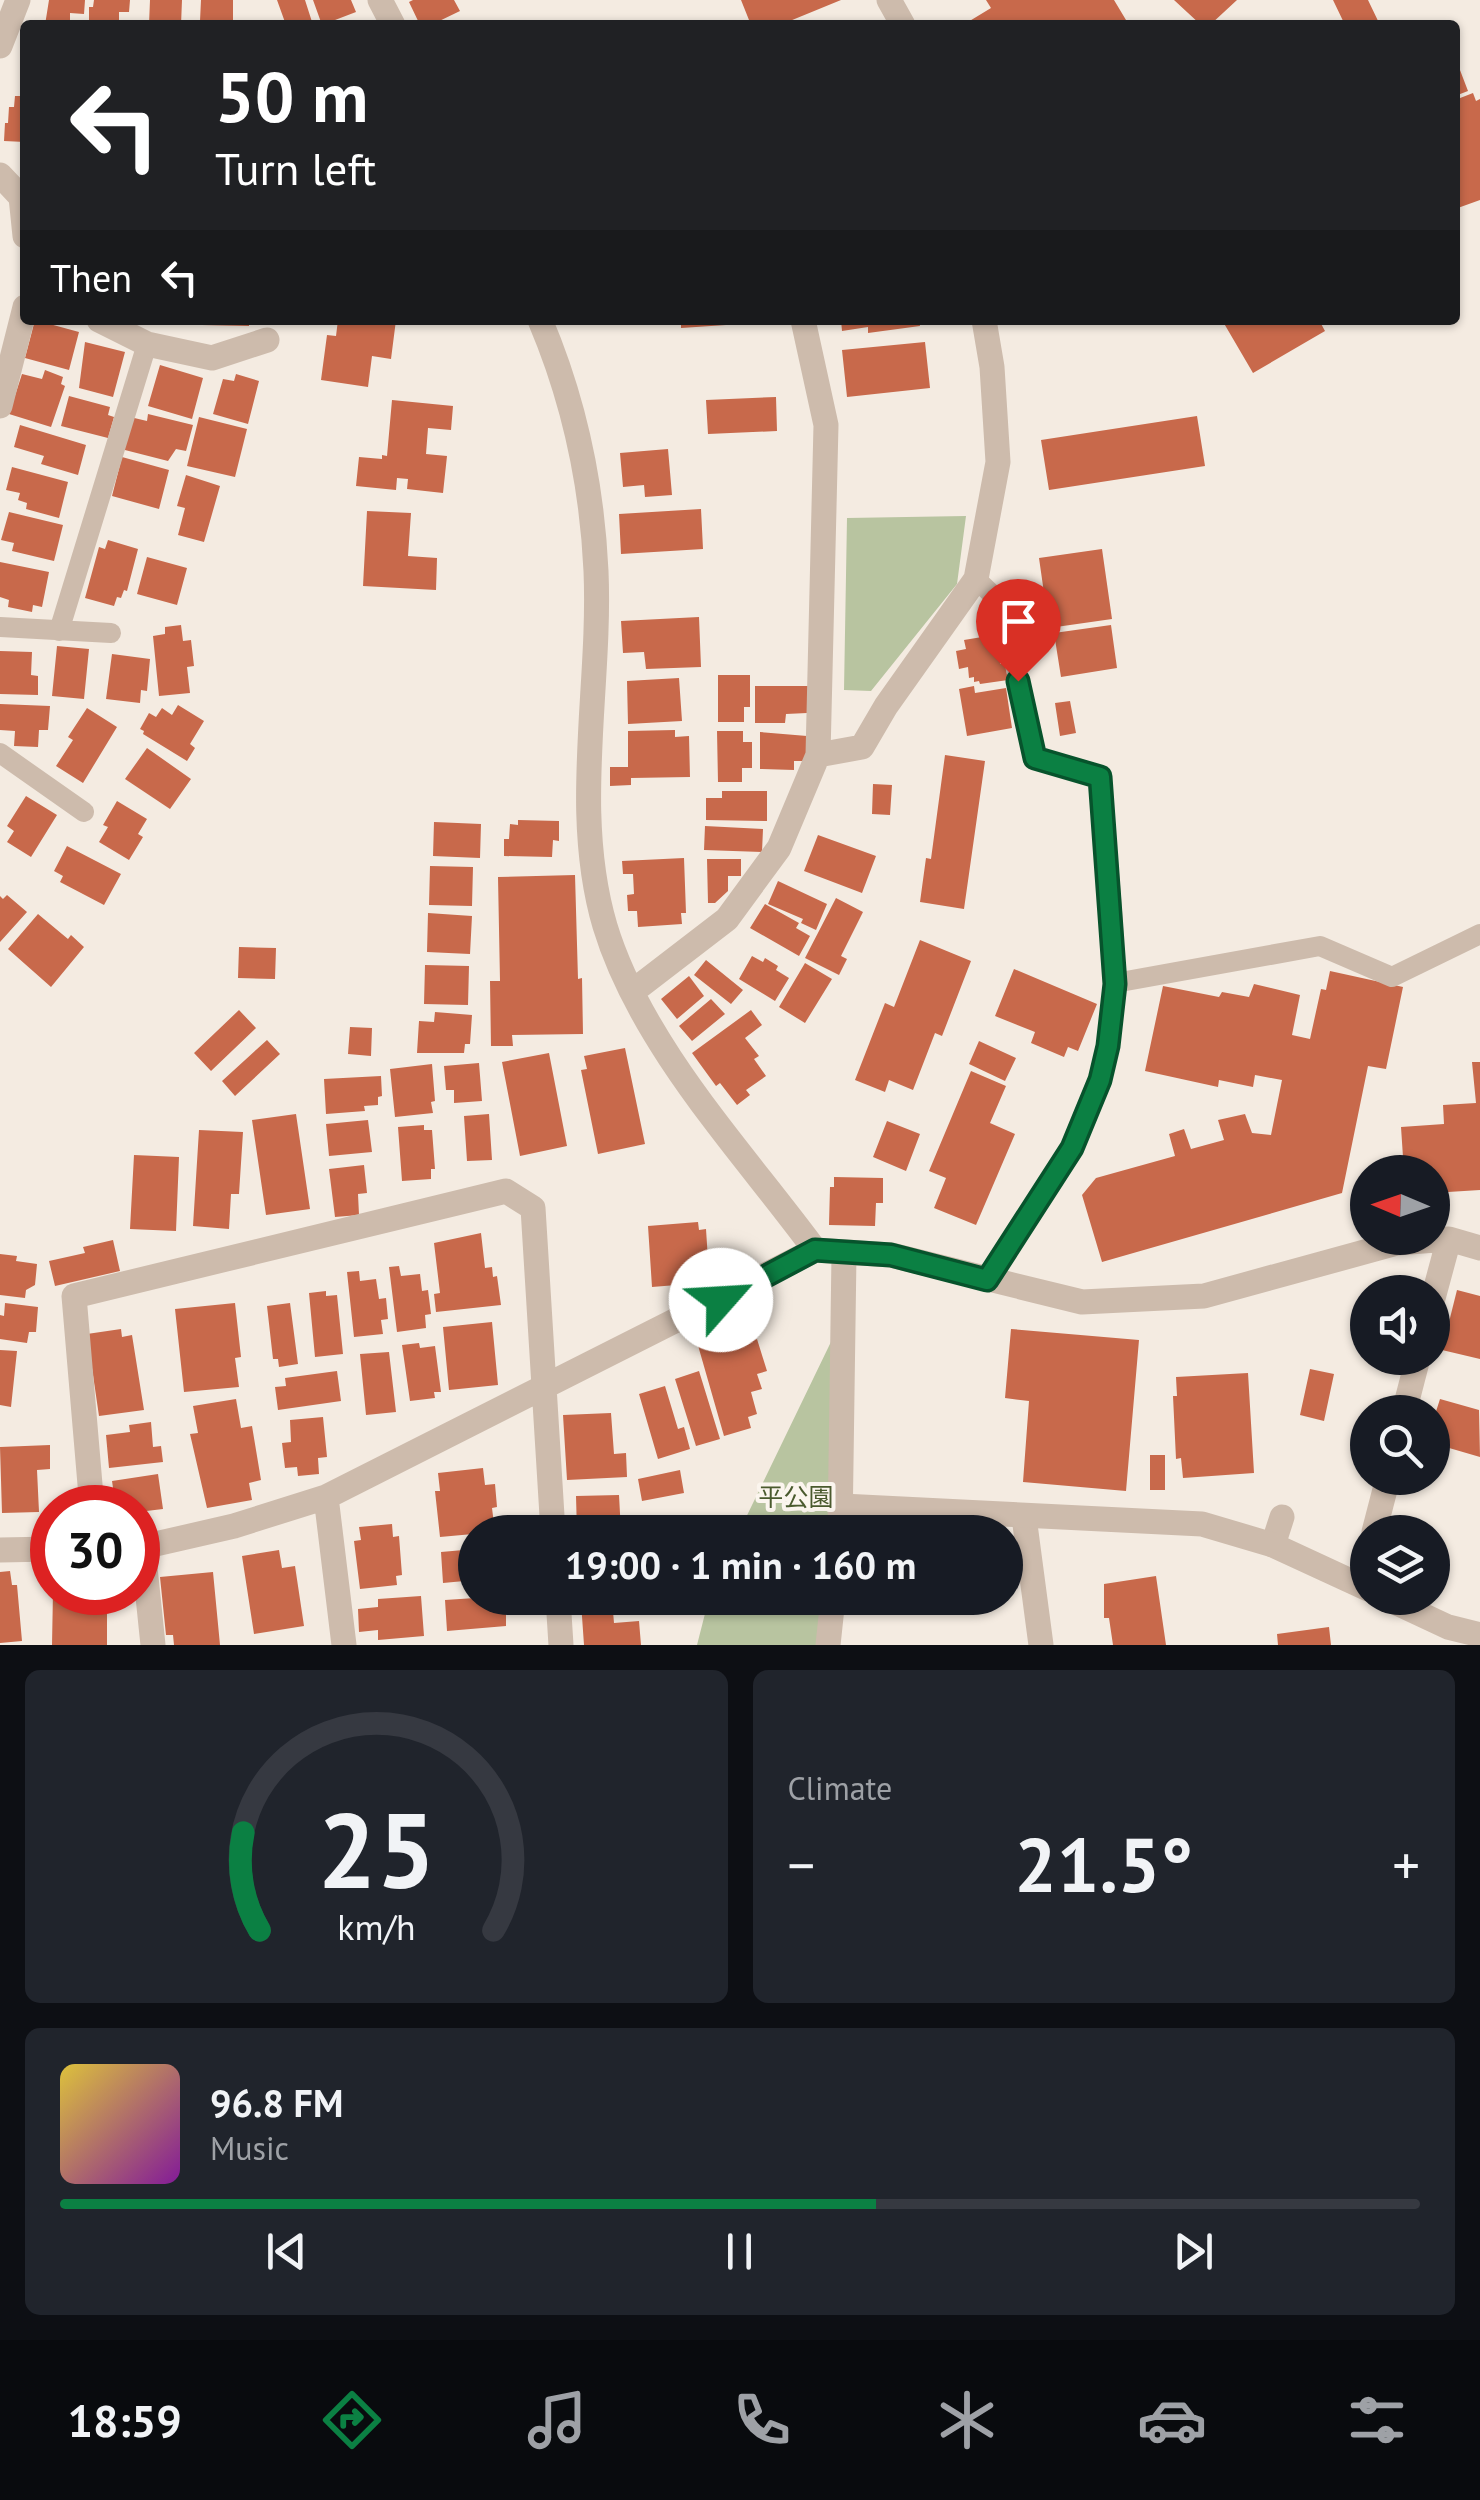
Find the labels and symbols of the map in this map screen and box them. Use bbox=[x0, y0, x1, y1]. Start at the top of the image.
pin bbox=[976, 579, 1061, 682]
north arrow bbox=[1350, 1155, 1450, 1255]
position arrow bbox=[669, 1248, 773, 1352]
park label: 平公園 bbox=[758, 1481, 834, 1513]
speed limit sign: 30 bbox=[30, 1485, 160, 1615]

